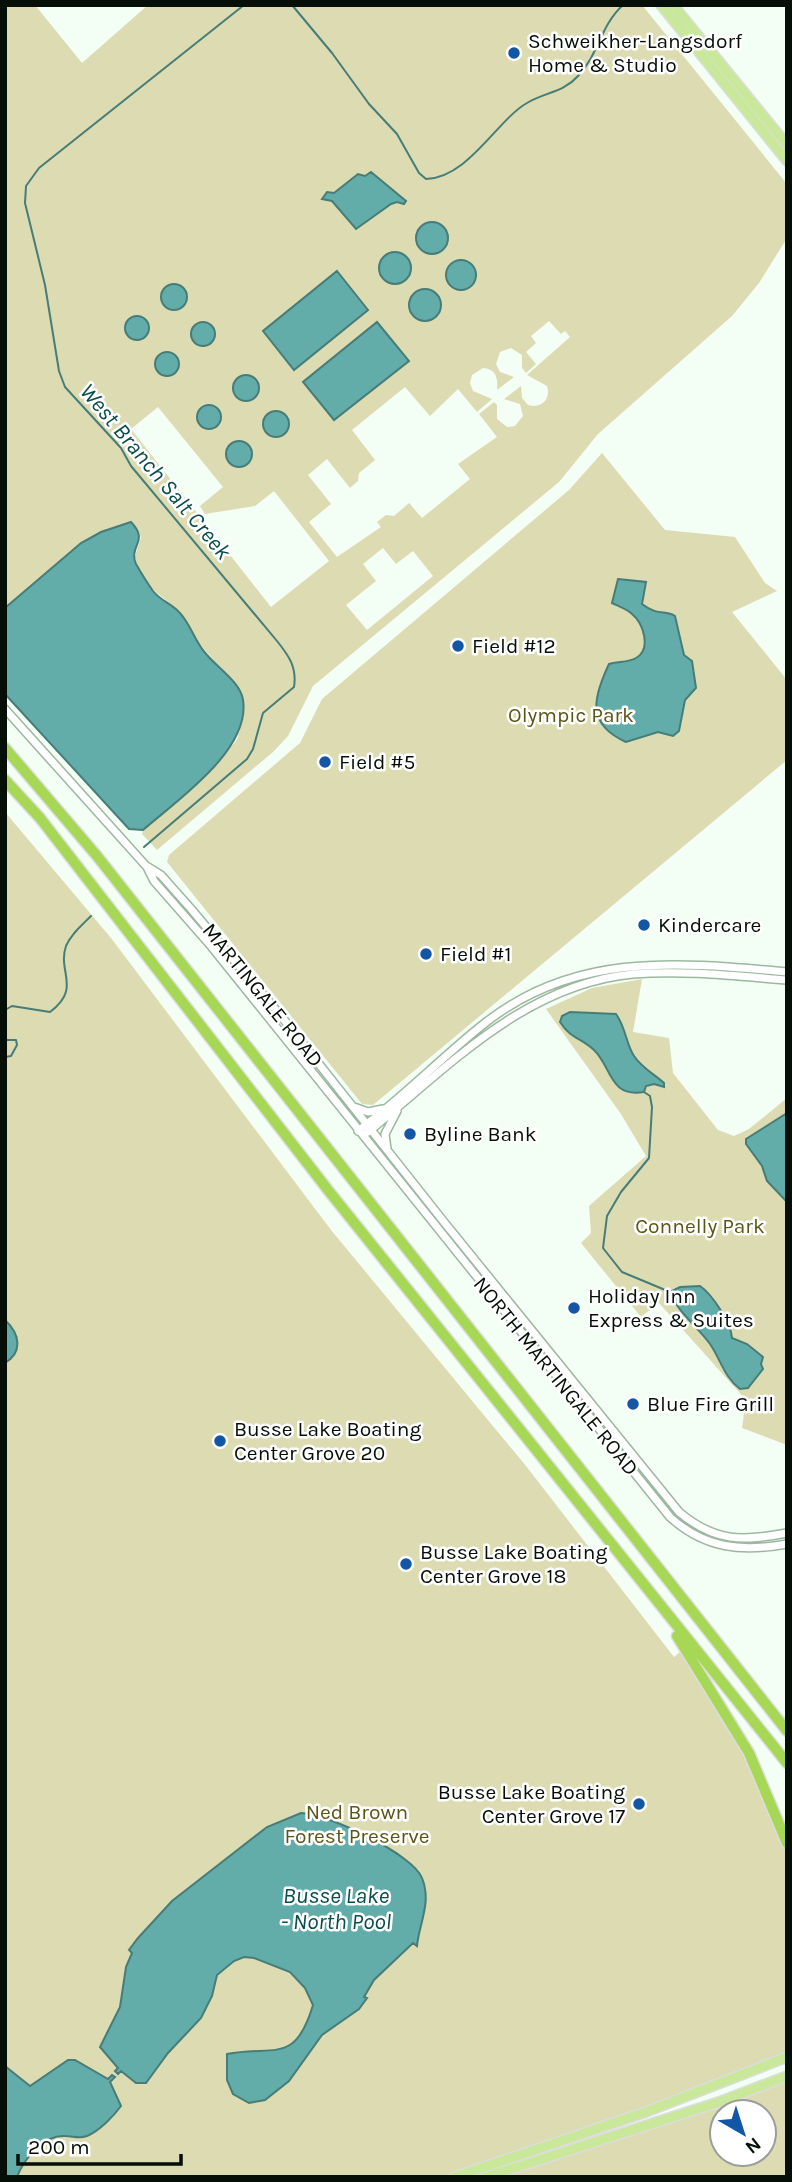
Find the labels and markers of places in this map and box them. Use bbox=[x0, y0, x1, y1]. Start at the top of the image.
place label: Schweikher-Langsdorf Home & Studio bbox=[528, 29, 743, 77]
marker: Schweikher-Langsdorf Home & Studio bbox=[506, 45, 522, 61]
place label: Field #12 bbox=[472, 634, 556, 658]
marker: Field #12 bbox=[450, 638, 466, 654]
place label: Field #5 bbox=[339, 750, 415, 774]
marker: Field #5 bbox=[317, 754, 333, 770]
place label: Kindercare bbox=[658, 913, 761, 937]
marker: Kindercare bbox=[636, 917, 652, 933]
place label: Field #1 bbox=[440, 942, 511, 966]
marker: Field #1 bbox=[418, 946, 434, 962]
place label: Byline Bank bbox=[424, 1122, 537, 1146]
marker: Byline Bank bbox=[402, 1126, 418, 1142]
place label: Holiday Inn Express & Suites bbox=[588, 1284, 754, 1332]
marker: Holiday Inn Express & Suites bbox=[566, 1300, 582, 1316]
place label: Blue Fire Grill bbox=[647, 1392, 774, 1416]
marker: Blue Fire Grill bbox=[625, 1396, 641, 1412]
place label: Busse Lake Boating Center Grove 20 bbox=[234, 1417, 422, 1465]
marker: Busse Lake Boating Center Grove 20 bbox=[212, 1433, 228, 1449]
place label: Busse Lake Boating Center Grove 18 bbox=[420, 1540, 608, 1588]
marker: Busse Lake Boating Center Grove 18 bbox=[398, 1556, 414, 1572]
place label: Busse Lake Boating Center Grove 17 bbox=[438, 1780, 625, 1828]
marker: Busse Lake Boating Center Grove 17 bbox=[631, 1796, 647, 1812]

